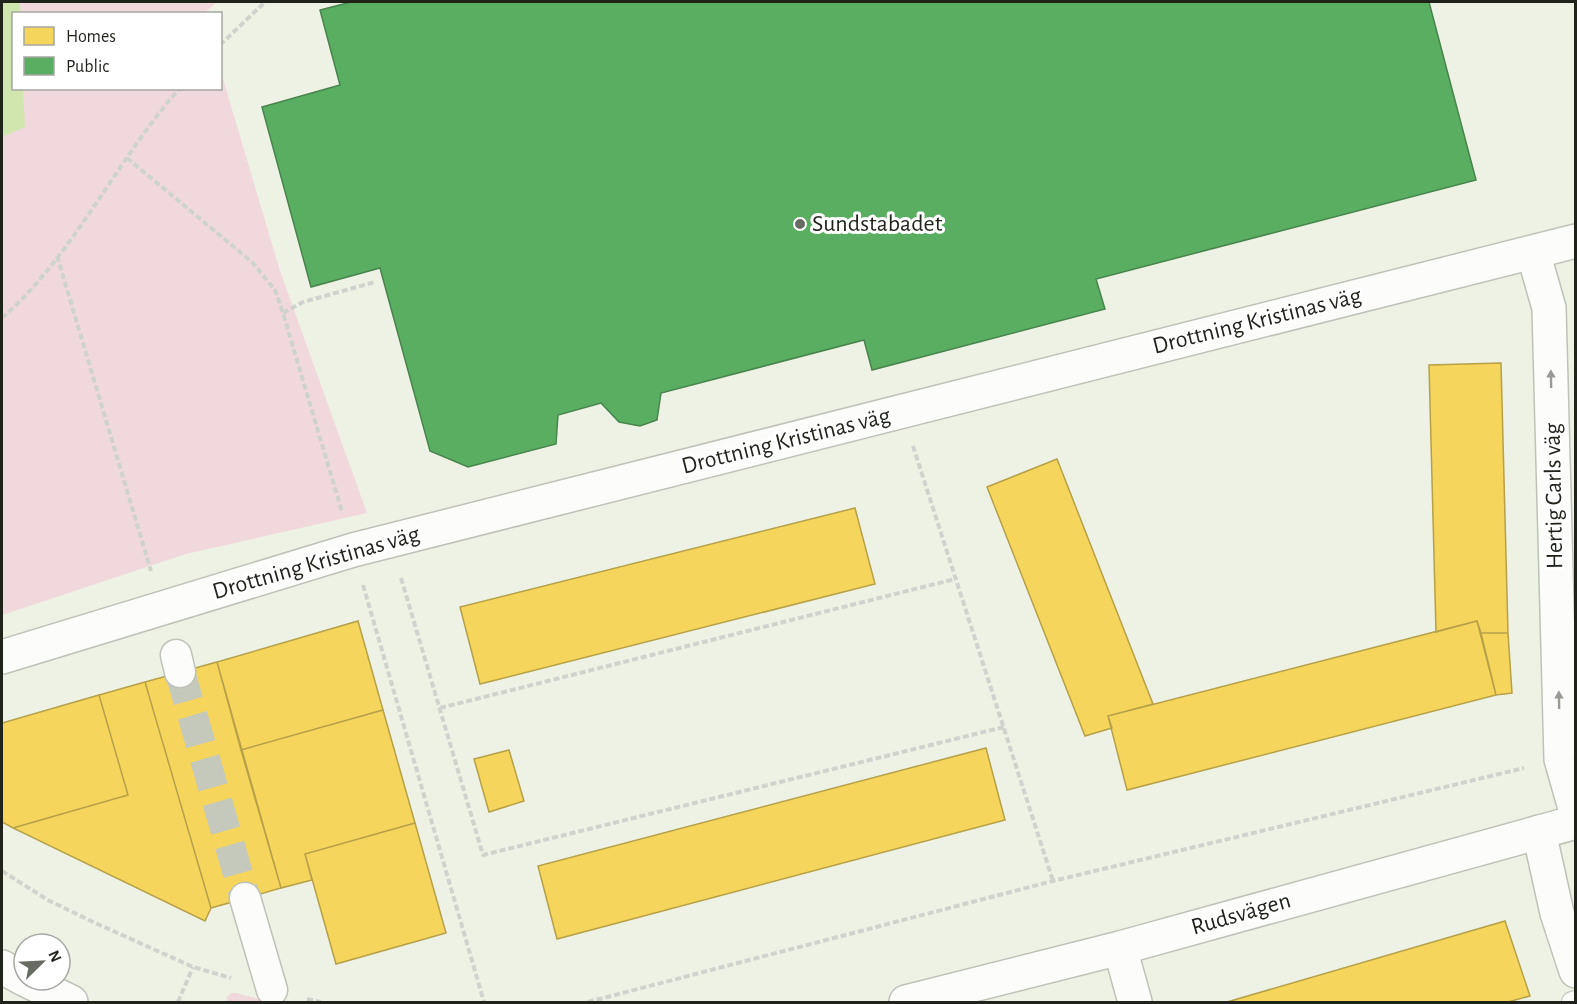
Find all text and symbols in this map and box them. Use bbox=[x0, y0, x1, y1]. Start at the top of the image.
legend bbox=[12, 12, 222, 90]
text: Homes bbox=[66, 28, 116, 46]
text: Public bbox=[66, 58, 109, 76]
place label: Sundstabadet bbox=[812, 212, 943, 236]
marker: Sundstabadet bbox=[793, 217, 807, 231]
street label: Drottning Kristinas väg bbox=[1150, 283, 1364, 359]
one-way arrow bbox=[1546, 370, 1556, 389]
street label: Drottning Kristinas väg bbox=[679, 403, 893, 479]
street label: Hertig Carls väg bbox=[1541, 422, 1567, 569]
street label: Drottning Kristinas väg bbox=[210, 522, 423, 604]
one-way arrow bbox=[1554, 691, 1564, 710]
street label: Rudsvägen bbox=[1188, 888, 1294, 940]
north arrow bbox=[12, 932, 72, 992]
text: N bbox=[45, 948, 64, 965]

